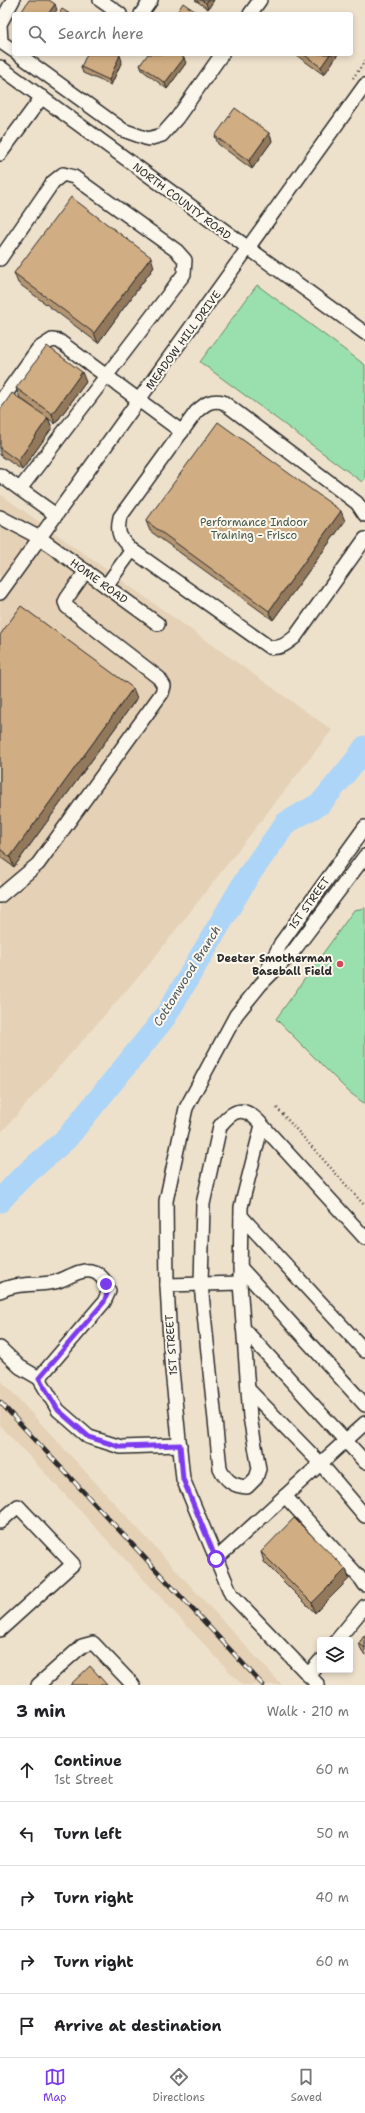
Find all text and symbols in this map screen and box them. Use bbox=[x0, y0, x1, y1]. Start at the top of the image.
search box bbox=[12, 12, 353, 56]
icon: search bbox=[26, 23, 48, 45]
text: Search here bbox=[58, 24, 144, 44]
street label: NORTH COUNTY ROAD bbox=[129, 159, 234, 243]
street label: MEADOW HILL DRIVE bbox=[142, 288, 225, 393]
park label: Performance Indoor Training - Frisco bbox=[200, 515, 308, 543]
street label: HOME ROAD bbox=[67, 555, 130, 607]
street label: 1ST STREET bbox=[285, 874, 334, 933]
water label: Cottonwood Branch bbox=[149, 923, 225, 1029]
place label: Deeter Smotherman Baseball Field bbox=[217, 951, 333, 979]
marker: Deeter Smotherman Baseball Field bbox=[335, 959, 345, 969]
route end bbox=[97, 1275, 115, 1293]
street label: 1ST STREET bbox=[162, 1314, 181, 1376]
route start bbox=[207, 1550, 225, 1568]
map controls bbox=[317, 1637, 353, 1673]
button: layers bbox=[317, 1637, 353, 1673]
text: 3 min bbox=[16, 1700, 66, 1722]
text: Walk · 210 m bbox=[267, 1703, 349, 1720]
text: Continue bbox=[54, 1751, 122, 1771]
icon: ahead bbox=[16, 1759, 38, 1781]
text: 60 m bbox=[316, 1761, 349, 1778]
text: 1st Street bbox=[54, 1771, 113, 1788]
icon: left bbox=[16, 1823, 38, 1845]
text: Turn left bbox=[54, 1824, 122, 1844]
text: 50 m bbox=[316, 1825, 349, 1842]
icon: right bbox=[16, 1887, 38, 1909]
text: Turn right bbox=[54, 1888, 134, 1908]
text: 40 m bbox=[315, 1889, 349, 1906]
icon: right bbox=[16, 1951, 38, 1973]
text: Turn right bbox=[54, 1952, 134, 1972]
text: 60 m bbox=[316, 1953, 349, 1970]
icon: arrive bbox=[16, 2015, 38, 2037]
text: Arrive at destination bbox=[54, 2016, 222, 2036]
tab: Map bbox=[43, 2066, 67, 2105]
tab: Directions bbox=[152, 2066, 205, 2105]
tab: Saved bbox=[291, 2066, 322, 2105]

